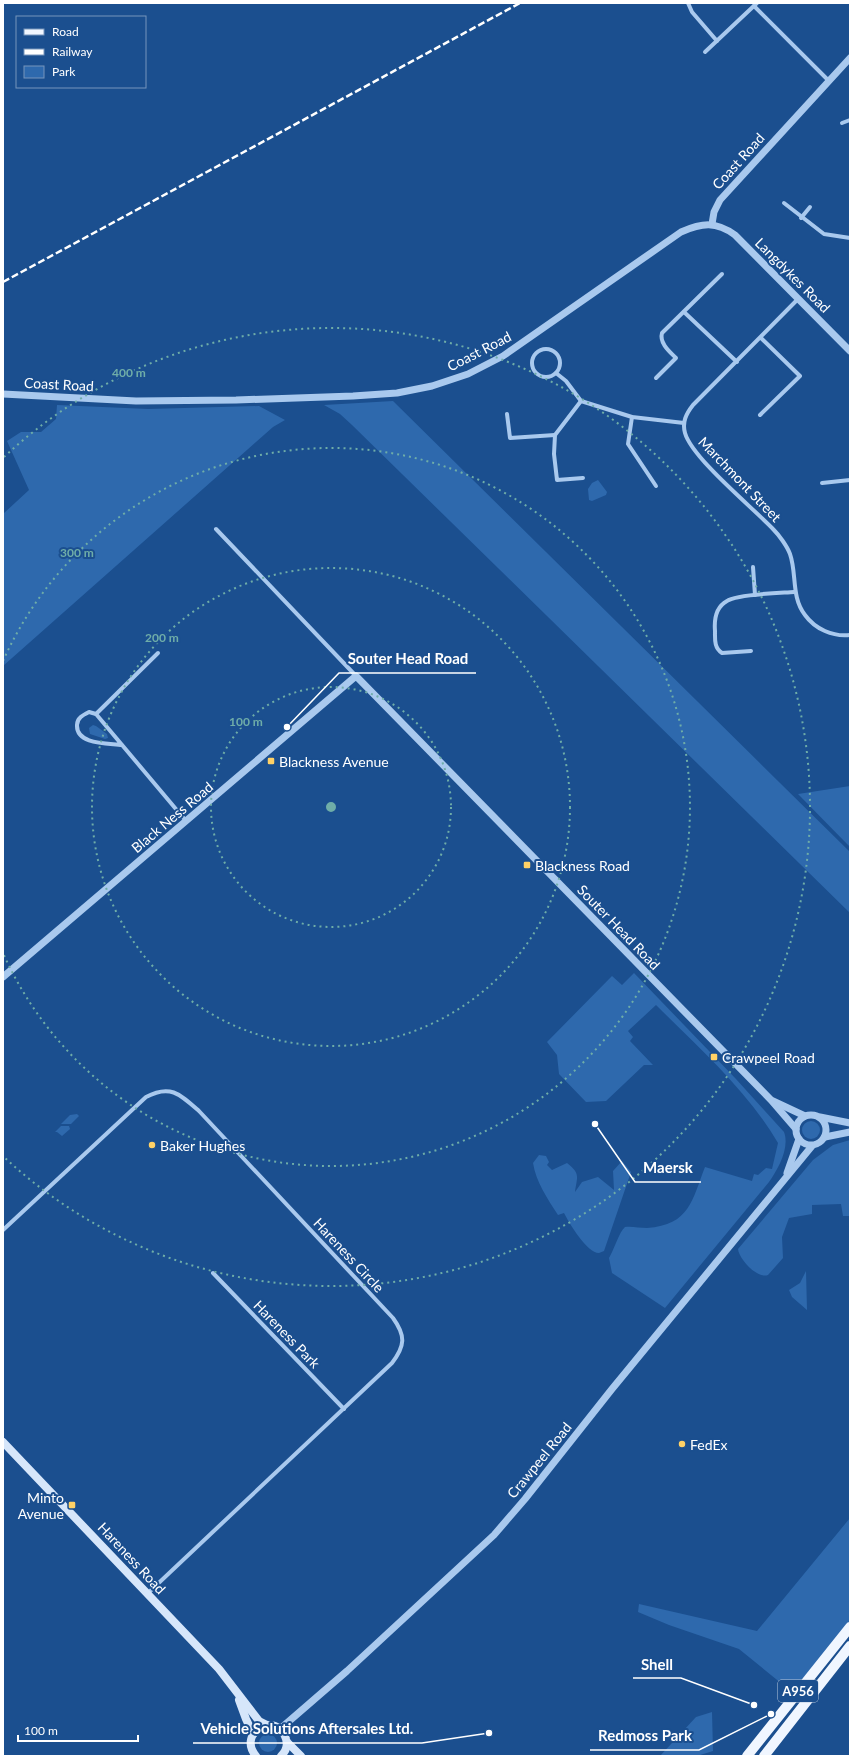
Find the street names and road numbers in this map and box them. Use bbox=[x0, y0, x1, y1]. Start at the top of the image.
street label: Coast Road bbox=[708, 129, 768, 193]
street label: Langdykes Road bbox=[752, 234, 834, 316]
street label: Coast Road bbox=[444, 328, 514, 374]
street label: Coast Road bbox=[24, 374, 94, 394]
street label: Marchmont Street bbox=[695, 433, 785, 525]
street label: Black Ness Road bbox=[128, 778, 216, 856]
street label: Souter Head Road bbox=[574, 881, 664, 973]
street label: Hareness Circle bbox=[310, 1214, 388, 1296]
street label: Hareness Park bbox=[250, 1296, 324, 1372]
street label: Crawpeel Road bbox=[503, 1419, 575, 1501]
street label: Hareness Road bbox=[95, 1519, 169, 1597]
road number: A956 bbox=[778, 1680, 818, 1702]

